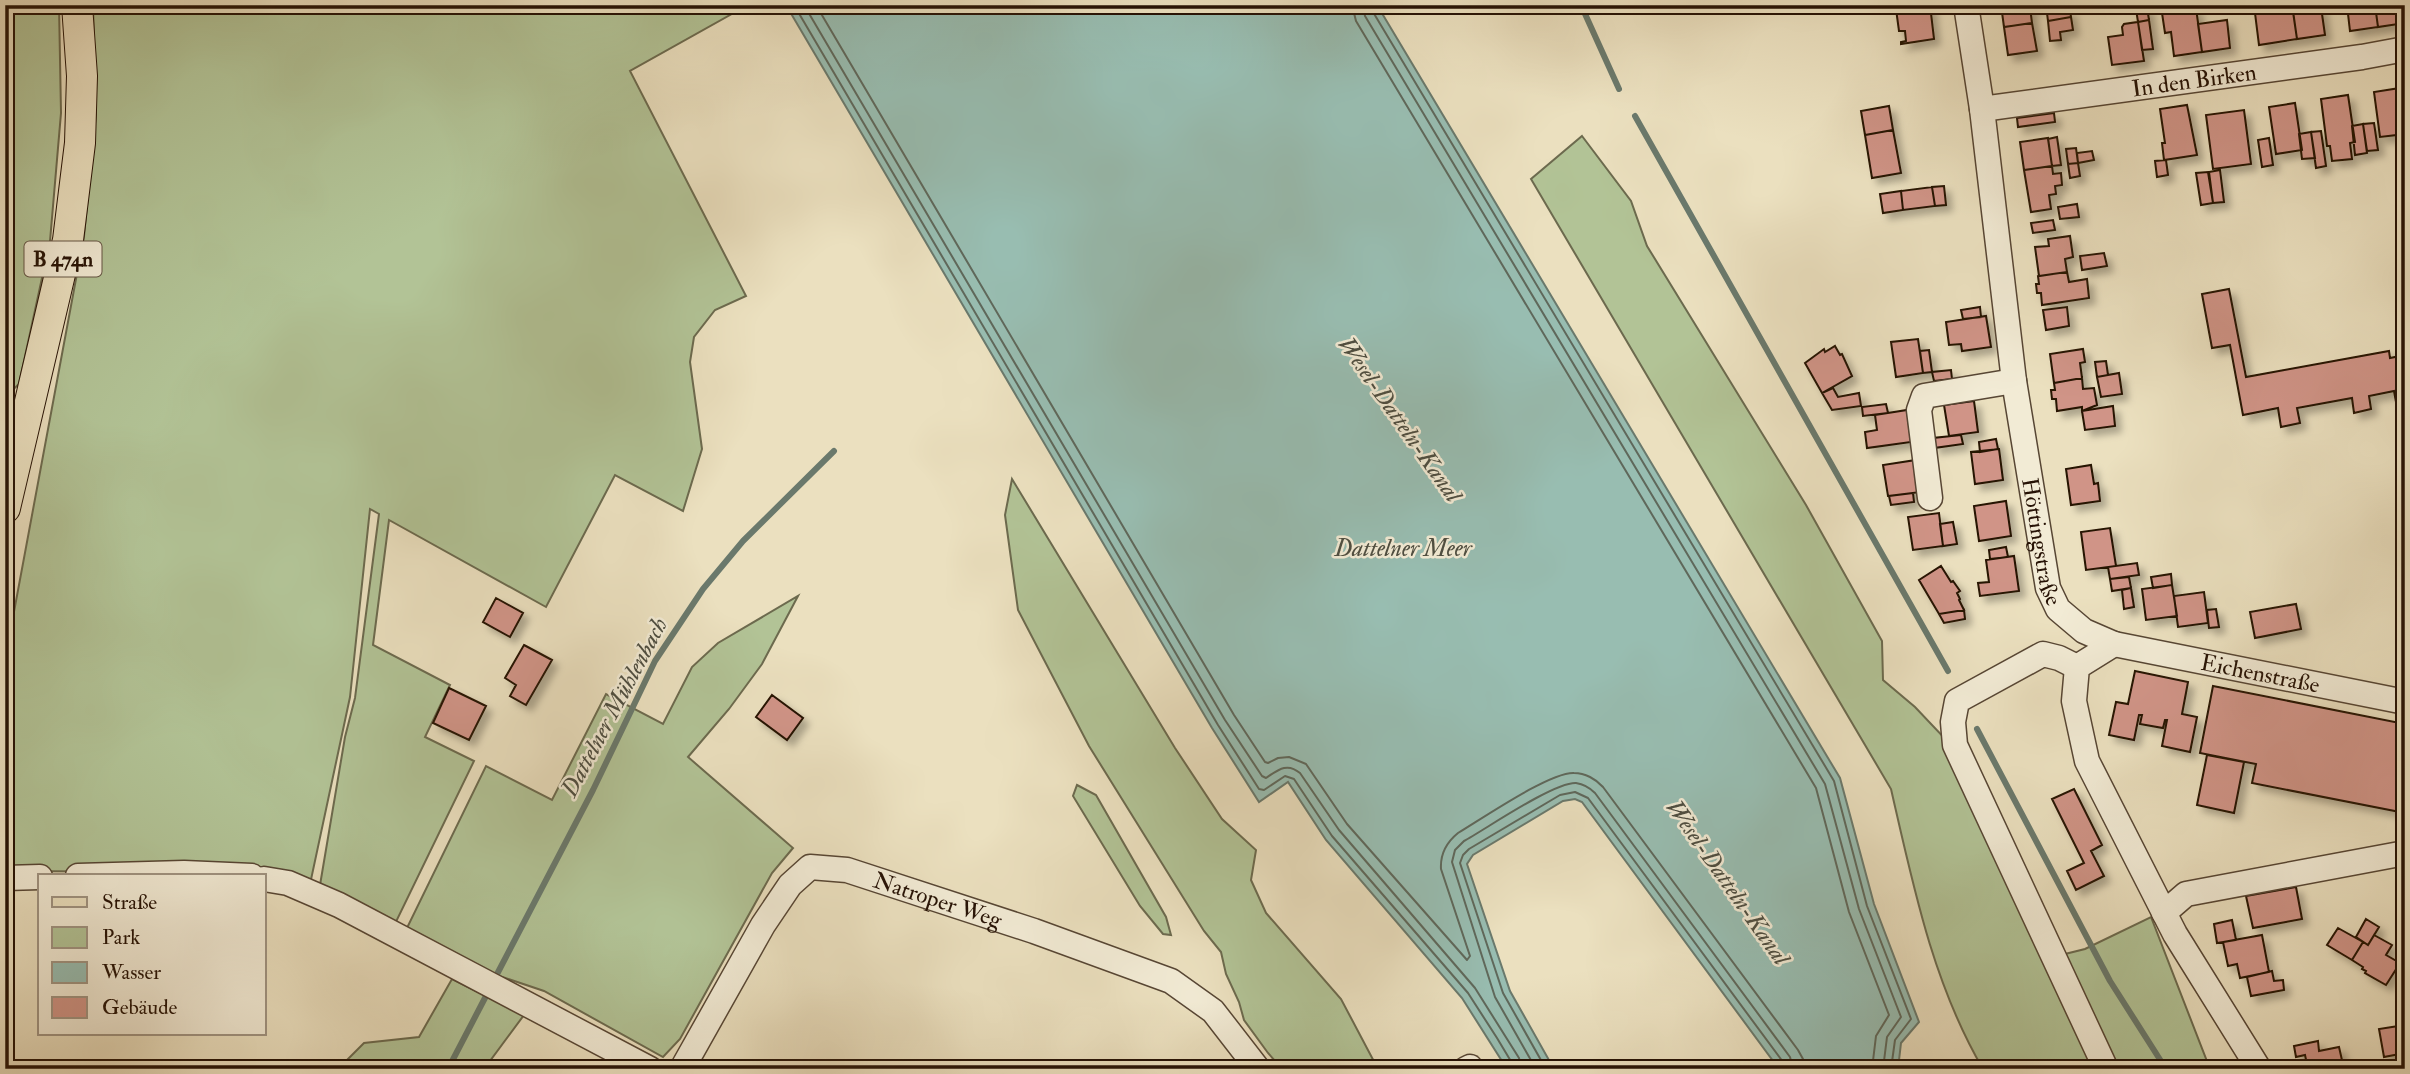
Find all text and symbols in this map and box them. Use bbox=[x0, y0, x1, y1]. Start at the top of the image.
street label: In den Birken bbox=[2130, 58, 2258, 103]
road number: B 474n bbox=[24, 242, 102, 276]
water label: Wesel-Datteln-Kanal bbox=[1331, 330, 1470, 510]
street label: Höttingstraße bbox=[2015, 476, 2068, 611]
water label: Dattelner Meer bbox=[1333, 533, 1473, 564]
water label: Dattelner Mühlenbach bbox=[554, 612, 675, 803]
street label: Eichenstraße bbox=[2198, 648, 2323, 700]
water label: Wesel-Datteln-Kanal bbox=[1659, 793, 1798, 973]
street label: Natroper Weg bbox=[870, 866, 1006, 935]
legend bbox=[38, 874, 266, 1036]
text: Straße bbox=[102, 889, 157, 916]
text: Park bbox=[102, 924, 140, 951]
text: Wasser bbox=[101, 959, 161, 986]
text: Gebäude bbox=[102, 994, 178, 1021]

